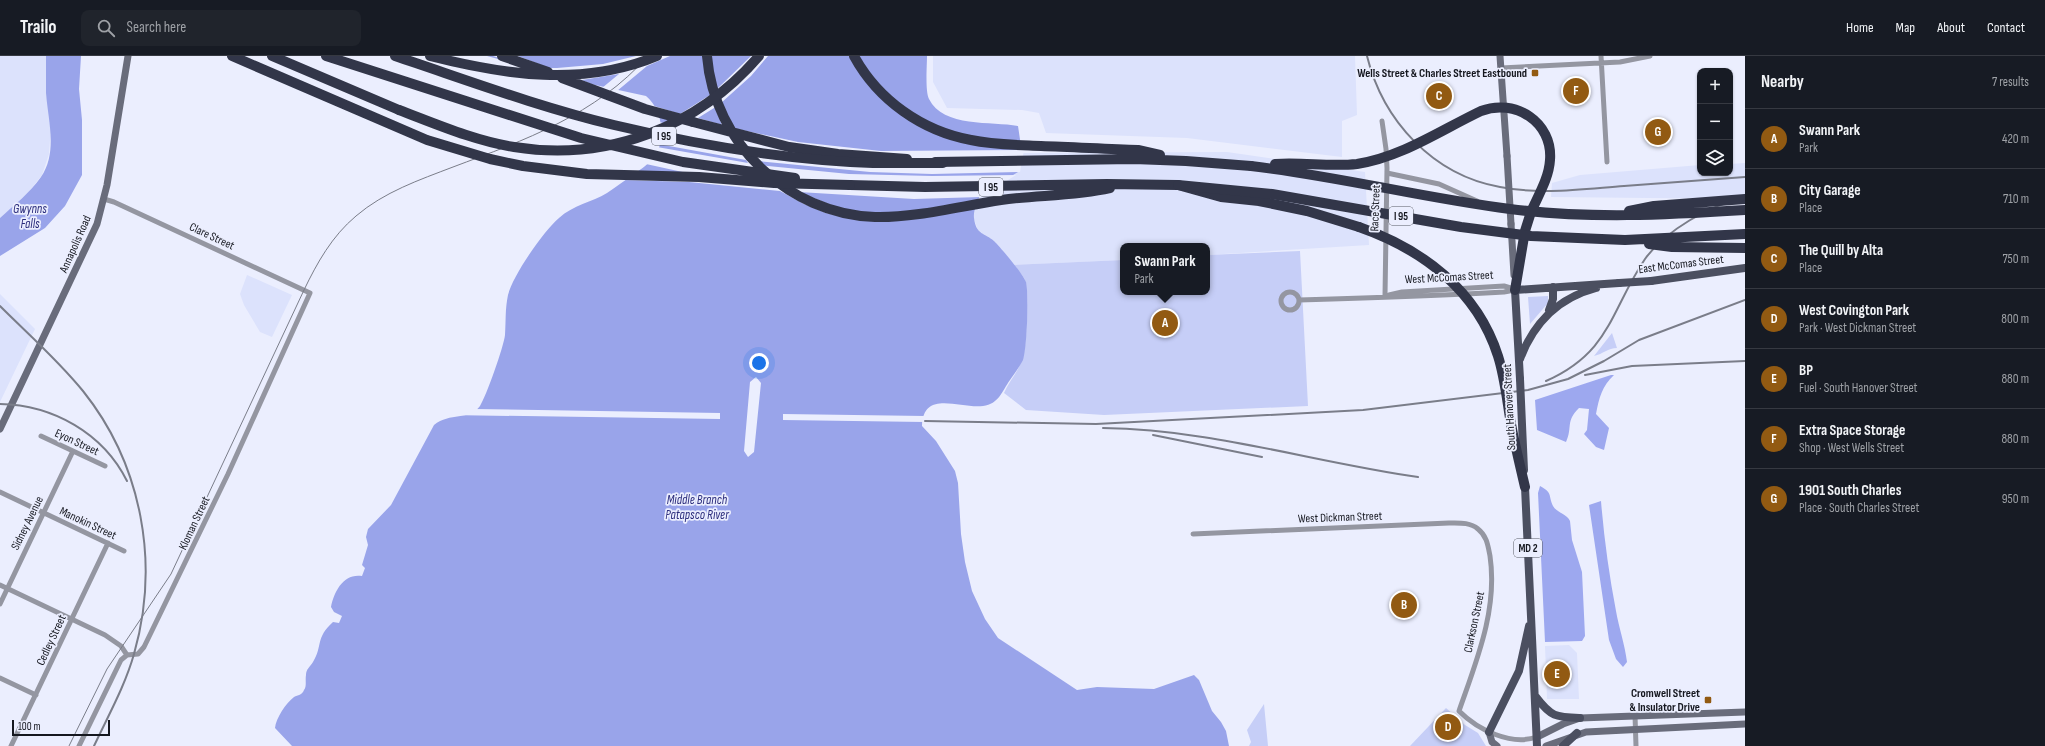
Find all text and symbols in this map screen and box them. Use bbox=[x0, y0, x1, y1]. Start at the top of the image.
search box bbox=[81, 10, 361, 46]
text: Trailo bbox=[20, 16, 57, 39]
icon: search bbox=[95, 17, 117, 39]
text: Search here bbox=[127, 18, 186, 37]
text: Home bbox=[1846, 19, 1874, 36]
text: Map bbox=[1896, 19, 1915, 36]
text: About bbox=[1937, 19, 1965, 36]
text: Contact bbox=[1987, 19, 2025, 36]
place label: Wells Street & Charles Street Eastbound bbox=[1357, 66, 1527, 81]
marker: Wells Street & Charles Street Eastbound bbox=[1530, 68, 1540, 78]
map controls bbox=[1697, 68, 1733, 176]
button: + bbox=[1697, 68, 1733, 104]
text: Nearby bbox=[1761, 72, 1804, 92]
text: 7 results bbox=[1992, 74, 2029, 90]
pin: F bbox=[1563, 76, 1589, 106]
pin: C bbox=[1426, 81, 1452, 111]
button: − bbox=[1697, 104, 1733, 140]
pin: G bbox=[1645, 117, 1671, 147]
text: Swann Park bbox=[1799, 121, 1860, 140]
road number: I 95 bbox=[652, 127, 676, 145]
text: A bbox=[1771, 131, 1777, 147]
text: 420 m bbox=[2002, 131, 2029, 147]
button: layers bbox=[1697, 140, 1733, 176]
text: Park bbox=[1799, 140, 1818, 156]
road number: I 95 bbox=[979, 178, 1003, 196]
text: City Garage bbox=[1799, 181, 1861, 200]
street label: Race Street bbox=[1367, 184, 1384, 232]
text: B bbox=[1771, 191, 1777, 207]
text: 710 m bbox=[2003, 191, 2029, 207]
text: Place bbox=[1799, 200, 1822, 216]
water label: Gwynns Falls bbox=[13, 201, 47, 232]
road number: I 95 bbox=[1389, 207, 1413, 225]
street label: Annapolis Road bbox=[56, 213, 95, 276]
street label: Clare Street bbox=[187, 220, 237, 254]
text: The Quill by Alta bbox=[1799, 241, 1883, 260]
popup bbox=[1120, 243, 1210, 295]
text: C bbox=[1771, 251, 1777, 267]
text: 750 m bbox=[2002, 251, 2029, 267]
text: Swann Park bbox=[1134, 252, 1196, 271]
street label: East McComas Street bbox=[1638, 252, 1725, 277]
text: Place bbox=[1799, 260, 1822, 276]
street label: West McComas Street bbox=[1404, 268, 1494, 287]
text: Park bbox=[1134, 271, 1153, 287]
text: West Covington Park bbox=[1799, 301, 1909, 320]
pin: A bbox=[1152, 308, 1178, 338]
text: D bbox=[1771, 311, 1777, 327]
text: 800 m bbox=[2001, 311, 2029, 327]
text: Park · West Dickman Street bbox=[1799, 320, 1916, 336]
your location bbox=[749, 353, 769, 373]
text: BP bbox=[1799, 361, 1813, 380]
street label: South Hanover Street bbox=[1500, 363, 1519, 451]
text: E bbox=[1771, 371, 1777, 387]
text: 880 m bbox=[2001, 371, 2029, 387]
text: Fuel · South Hanover Street bbox=[1799, 380, 1918, 396]
text: Extra Space Storage bbox=[1799, 421, 1905, 440]
street label: Eyon Street bbox=[52, 426, 101, 459]
text: F bbox=[1771, 431, 1777, 447]
text: 880 m bbox=[2001, 431, 2029, 447]
text: Shop · West Wells Street bbox=[1799, 440, 1904, 456]
text: 1901 South Charles bbox=[1799, 481, 1902, 500]
text: G bbox=[1771, 491, 1777, 507]
text: 950 m bbox=[2002, 491, 2029, 507]
water label: Middle Branch Patapsco River bbox=[665, 492, 730, 523]
street label: Sidney Avenue bbox=[8, 494, 47, 553]
street label: Kloman Street bbox=[176, 494, 214, 552]
text: Place · South Charles Street bbox=[1799, 500, 1919, 516]
street label: Manokin Street bbox=[57, 504, 119, 543]
street label: West Dickman Street bbox=[1298, 509, 1383, 526]
road number: MD 2 bbox=[1514, 539, 1542, 557]
pin: B bbox=[1391, 590, 1417, 620]
street label: Clarkson Street bbox=[1461, 590, 1488, 654]
street label: Cedley Street bbox=[33, 612, 70, 668]
pin: E bbox=[1544, 659, 1570, 689]
place label: Cromwell Street & Insulator Drive bbox=[1629, 686, 1700, 715]
marker: Cromwell Street & Insulator Drive bbox=[1703, 695, 1713, 705]
pin: D bbox=[1435, 712, 1461, 742]
scale bar bbox=[12, 718, 110, 737]
text: 100 m bbox=[18, 720, 40, 733]

